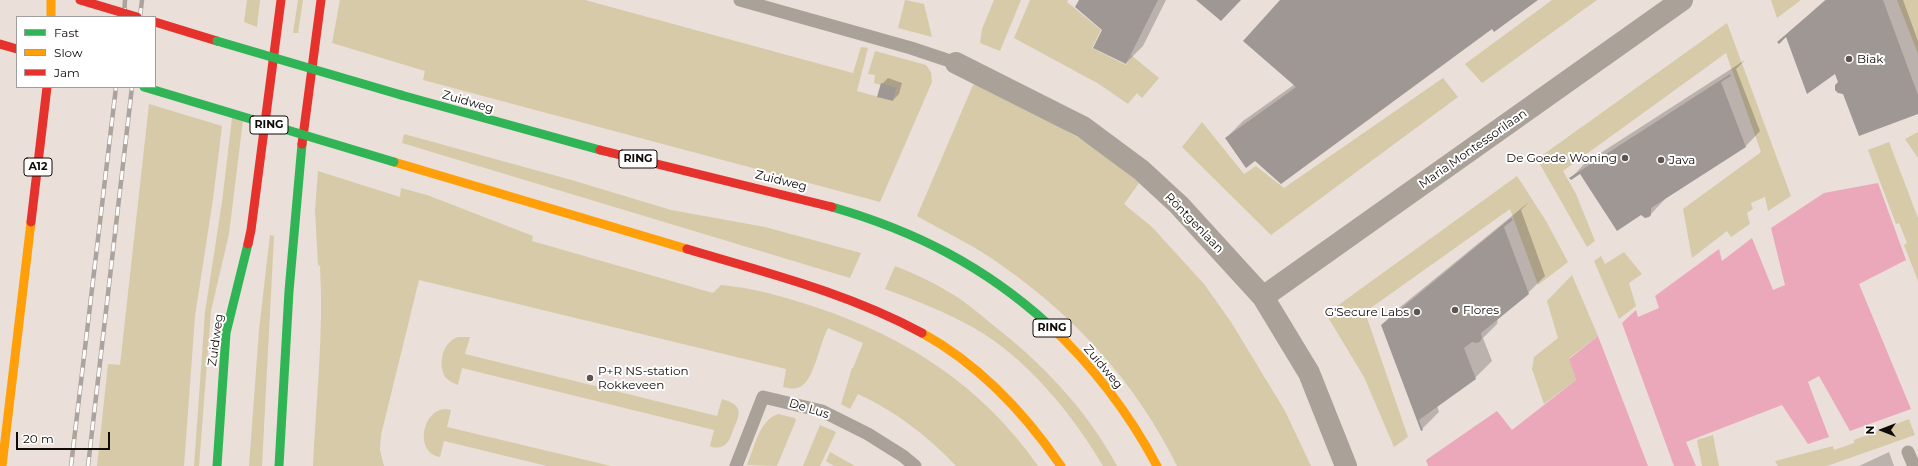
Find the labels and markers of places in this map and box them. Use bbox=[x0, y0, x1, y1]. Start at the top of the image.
place label: Biak bbox=[1857, 52, 1884, 66]
marker: Biak bbox=[1844, 54, 1854, 64]
place label: De Goede Woning bbox=[1506, 151, 1617, 165]
marker: De Goede Woning bbox=[1620, 153, 1630, 163]
place label: Java bbox=[1669, 153, 1695, 167]
marker: Java bbox=[1656, 155, 1666, 165]
place label: Flores bbox=[1463, 303, 1499, 317]
place label: G'Secure Labs bbox=[1325, 305, 1409, 319]
marker: Flores bbox=[1450, 305, 1460, 315]
marker: G'Secure Labs bbox=[1412, 307, 1422, 317]
place label: P+R NS-station Rokkeveen bbox=[598, 364, 689, 392]
marker: P+R NS-station Rokkeveen bbox=[585, 373, 595, 383]

